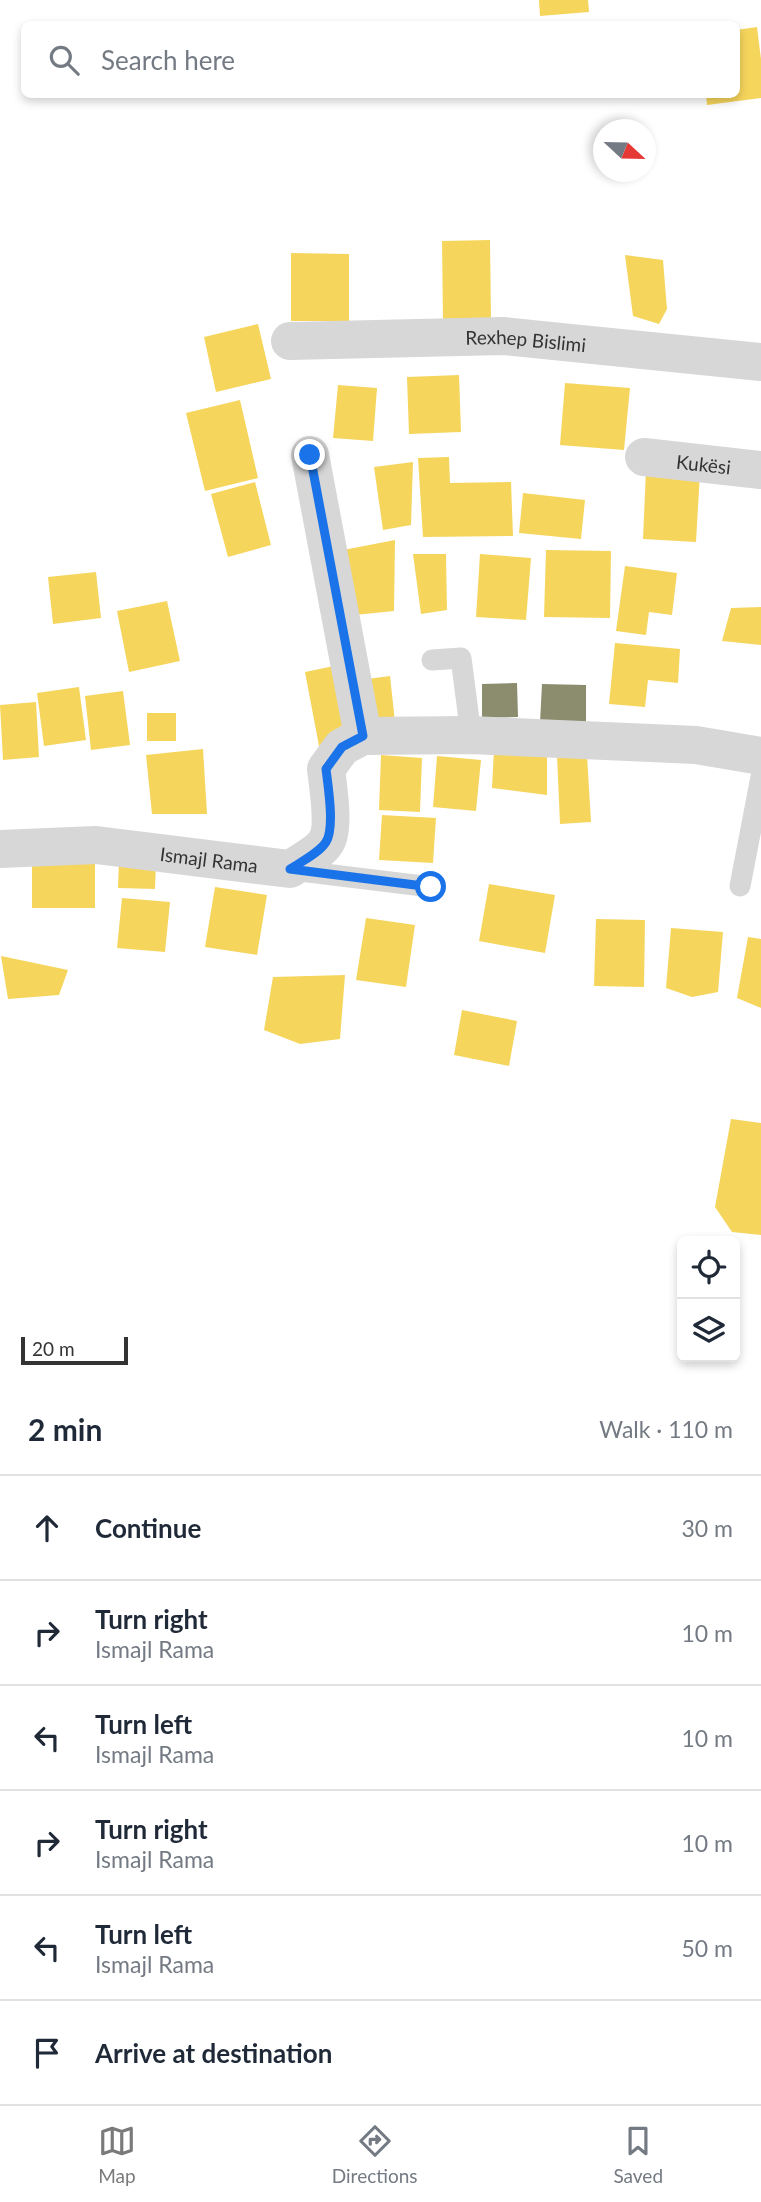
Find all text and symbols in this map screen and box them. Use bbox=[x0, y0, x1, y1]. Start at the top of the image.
search box bbox=[21, 21, 740, 98]
icon: search bbox=[45, 41, 83, 79]
text: Search here bbox=[101, 44, 235, 76]
north arrow bbox=[593, 119, 656, 182]
street label: Rexhep Bislimi bbox=[465, 324, 587, 356]
route end bbox=[294, 439, 325, 470]
street label: Kukësi bbox=[675, 449, 732, 478]
street label: Ismajl Rama bbox=[159, 842, 259, 876]
route start bbox=[415, 871, 446, 902]
map controls bbox=[677, 1236, 740, 1362]
button: locate bbox=[677, 1236, 740, 1299]
button: layers bbox=[677, 1299, 740, 1362]
scale bar bbox=[21, 1334, 128, 1366]
text: 20 m bbox=[32, 1337, 75, 1360]
text: 2 min bbox=[28, 1411, 102, 1447]
text: Walk · 110 m bbox=[599, 1415, 733, 1443]
icon: ahead bbox=[28, 1509, 66, 1547]
text: Continue bbox=[95, 1512, 201, 1544]
text: 30 m bbox=[682, 1514, 733, 1542]
text: Turn right bbox=[95, 1603, 208, 1635]
icon: right bbox=[28, 1614, 66, 1652]
text: 10 m bbox=[682, 1619, 733, 1647]
text: Ismajl Rama bbox=[95, 1635, 214, 1663]
text: Turn left bbox=[95, 1708, 192, 1740]
icon: left bbox=[28, 1719, 66, 1757]
text: 10 m bbox=[682, 1724, 733, 1752]
text: Ismajl Rama bbox=[95, 1740, 214, 1768]
text: Turn right bbox=[95, 1813, 208, 1845]
icon: right bbox=[28, 1824, 66, 1862]
text: 10 m bbox=[682, 1829, 733, 1857]
text: Ismajl Rama bbox=[95, 1845, 214, 1873]
text: Turn left bbox=[95, 1918, 192, 1950]
icon: left bbox=[28, 1929, 66, 1967]
text: 50 m bbox=[682, 1934, 733, 1962]
text: Ismajl Rama bbox=[95, 1950, 214, 1978]
icon: arrive bbox=[28, 2034, 66, 2072]
text: Arrive at destination bbox=[95, 2037, 332, 2069]
tab: Map bbox=[98, 2122, 136, 2187]
tab: Directions bbox=[332, 2122, 418, 2187]
tab: Saved bbox=[613, 2122, 663, 2187]

